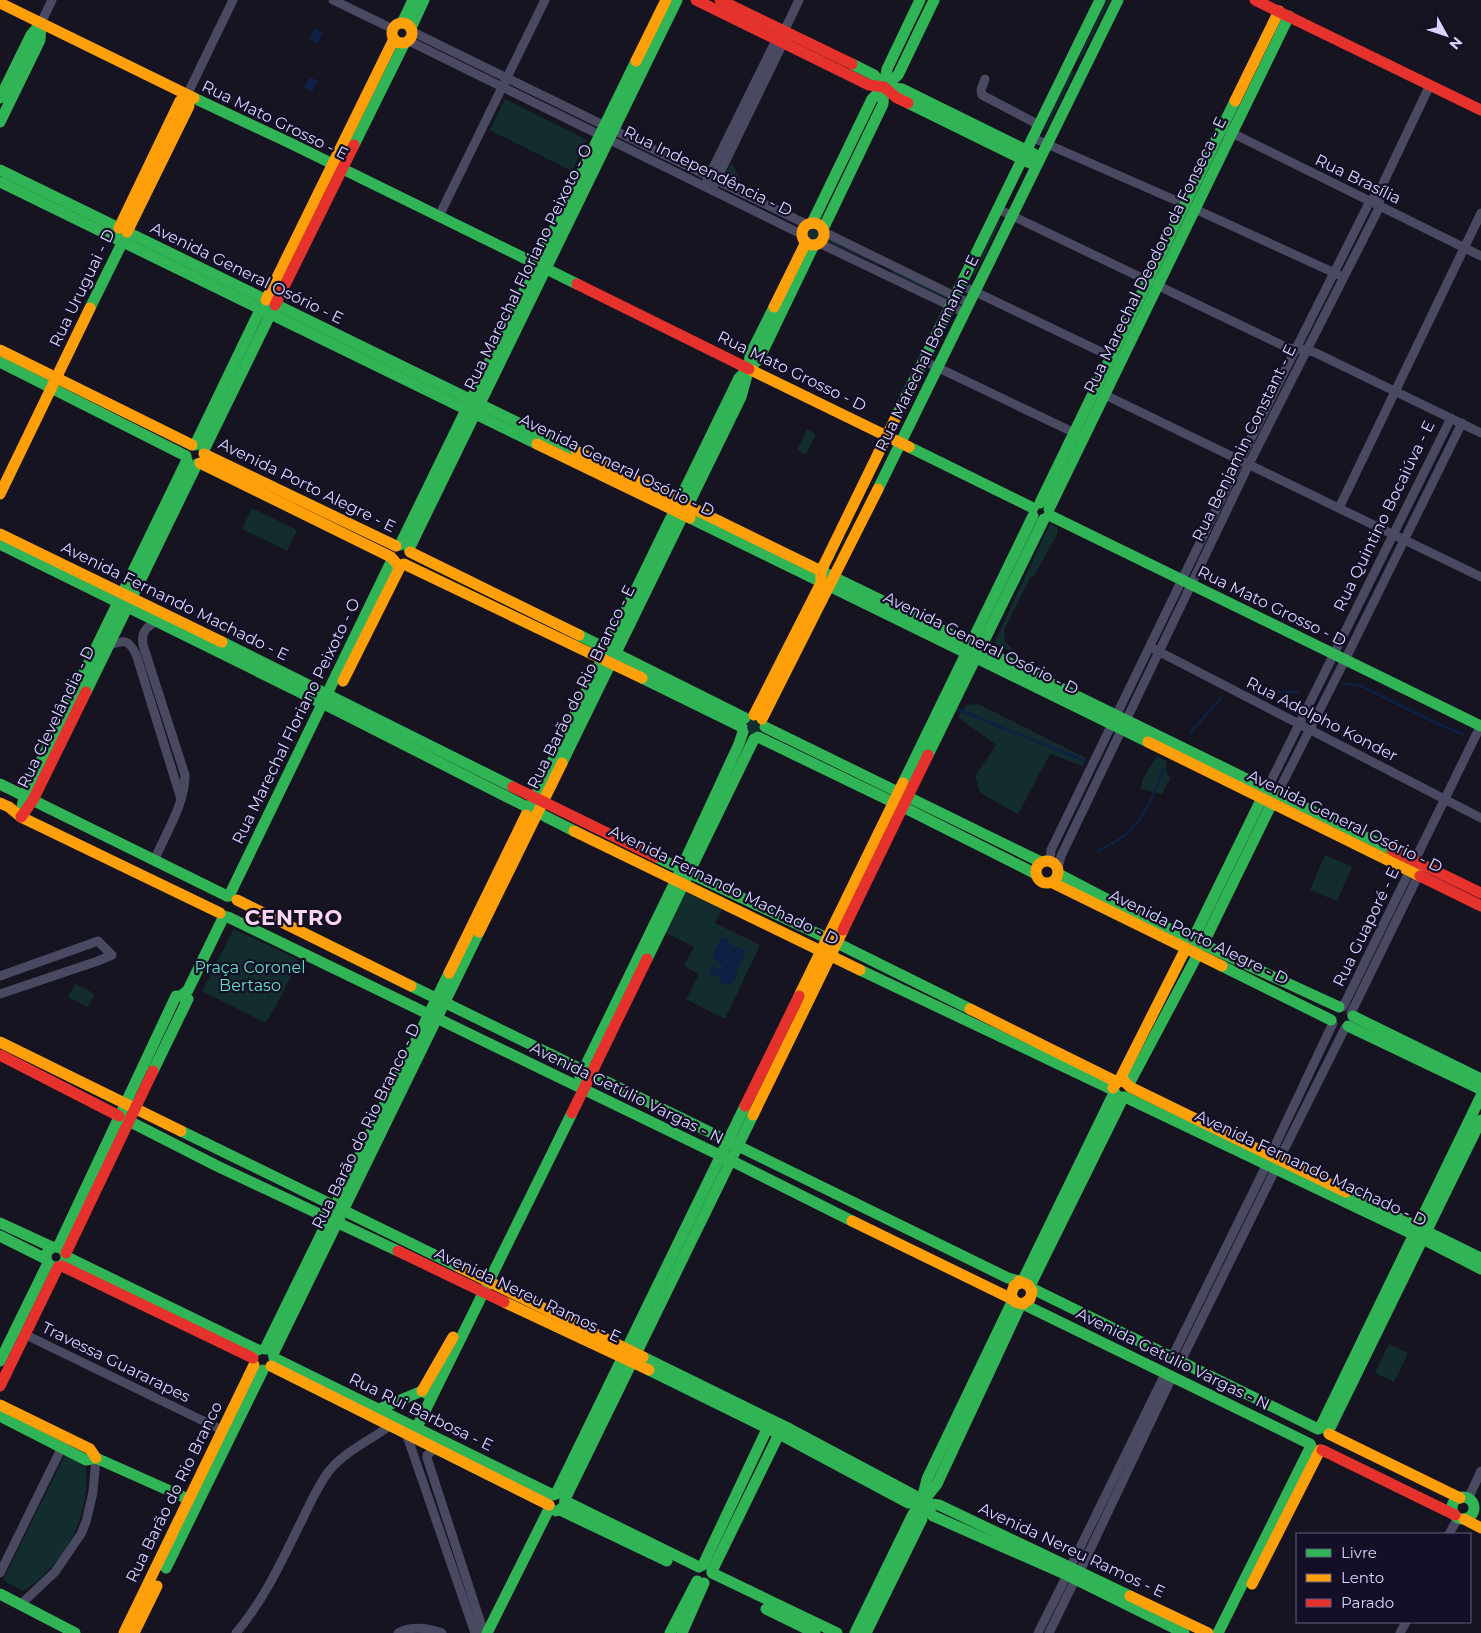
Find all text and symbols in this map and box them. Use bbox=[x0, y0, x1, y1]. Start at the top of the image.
north arrow bbox=[1421, 10, 1471, 60]
text: N bbox=[1445, 33, 1466, 53]
street label: Rua Mato Grosso - E bbox=[199, 76, 351, 164]
street label: Rua Marechal Deodoro da Fonseca - E bbox=[1080, 114, 1230, 396]
street label: Rua Independência - D bbox=[621, 122, 795, 220]
street label: Rua Marechal Floriano Peixoto - O bbox=[460, 141, 596, 393]
street label: Rua Brasília bbox=[1312, 150, 1404, 208]
street label: Avenida General Osório - E bbox=[148, 218, 346, 328]
street label: Rua Uruguai - D bbox=[45, 226, 119, 350]
street label: Rua Marechal Bormann - E bbox=[871, 252, 983, 454]
street label: Rua Mato Grosso - D bbox=[715, 327, 869, 415]
street label: Rua Benjamin Constant - E bbox=[1188, 342, 1300, 544]
street label: Avenida General Osório - D bbox=[516, 409, 718, 521]
street label: Rua Quintino Bocaiúva - E bbox=[1329, 418, 1439, 614]
street label: Avenida Porto Alegre - E bbox=[215, 434, 399, 536]
street label: Avenida Fernando Machado - E bbox=[58, 538, 292, 664]
street label: Rua Mato Grosso - D bbox=[1195, 562, 1349, 650]
street label: Rua Barão do Rio Branco - E bbox=[523, 582, 639, 792]
street label: Avenida General Osório - D bbox=[880, 587, 1082, 699]
street label: Rua Marechal Floriano Peixoto - O bbox=[228, 595, 364, 847]
street label: Rua Clevelândia - D bbox=[13, 643, 99, 791]
street label: Rua Adolpho Konder bbox=[1243, 673, 1401, 765]
street label: Avenida General Osório - D bbox=[1244, 765, 1446, 877]
street label: Avenida Fernando Machado - D bbox=[606, 821, 842, 949]
street label: Rua Guaporé - E bbox=[1329, 864, 1403, 990]
street label: Avenida Porto Alegre - D bbox=[1106, 885, 1292, 989]
district label: CENTRO bbox=[245, 905, 343, 930]
park label: Praça Coronel Bertaso bbox=[194, 958, 306, 995]
street label: Rua Barão do Rio Branco - D bbox=[308, 1020, 424, 1232]
street label: Avenida Getúlio Vargas - N bbox=[527, 1038, 727, 1148]
street label: Avenida Fernando Machado - D bbox=[1192, 1106, 1430, 1230]
street label: Avenida Nereu Ramos - E bbox=[432, 1243, 624, 1347]
street label: Avenida Getúlio Vargas - N bbox=[1073, 1304, 1273, 1414]
street label: Travessa Guararapes bbox=[39, 1318, 193, 1406]
street label: Rua Rui Barbosa - E bbox=[346, 1369, 496, 1455]
street label: Rua Barão do Rio Branco bbox=[122, 1398, 226, 1586]
street label: Avenida Nereu Ramos - E bbox=[976, 1498, 1168, 1602]
legend bbox=[1296, 1533, 1471, 1623]
text: Livre bbox=[1341, 1543, 1377, 1562]
text: Lento bbox=[1341, 1568, 1384, 1587]
text: Parado bbox=[1341, 1593, 1394, 1612]

